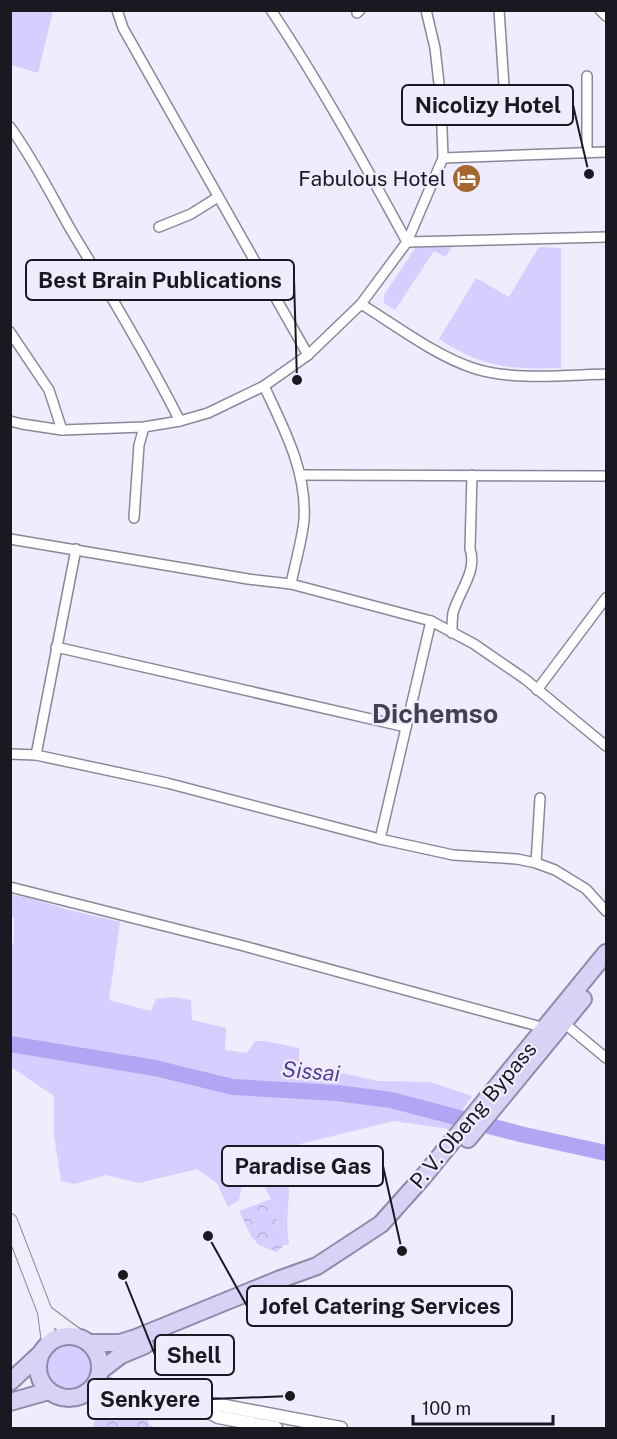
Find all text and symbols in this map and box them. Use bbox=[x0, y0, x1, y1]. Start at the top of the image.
callout: Nicolizy Hotel bbox=[402, 85, 573, 125]
text: Nicolizy Hotel bbox=[415, 92, 561, 118]
hotel icon: Fabulous Hotel bbox=[451, 162, 483, 194]
place label: Fabulous Hotel bbox=[298, 166, 446, 191]
callout: Best Brain Publications bbox=[26, 260, 294, 300]
text: Best Brain Publications bbox=[38, 267, 282, 293]
district label: Dichemso bbox=[372, 697, 498, 729]
street label: P. V. Obeng Bypass bbox=[404, 1037, 542, 1193]
water label: Sissai bbox=[281, 1056, 342, 1087]
callout: Paradise Gas bbox=[222, 1146, 383, 1186]
text: Paradise Gas bbox=[235, 1153, 371, 1179]
callout: Jofel Catering Services bbox=[247, 1286, 512, 1326]
text: Jofel Catering Services bbox=[259, 1293, 501, 1319]
callout: Shell bbox=[155, 1335, 234, 1375]
text: Shell bbox=[166, 1342, 222, 1368]
callout: Senkyere bbox=[88, 1379, 212, 1419]
text: Senkyere bbox=[100, 1386, 200, 1412]
scale bar bbox=[413, 1388, 552, 1426]
text: 100 m bbox=[422, 1398, 471, 1419]

